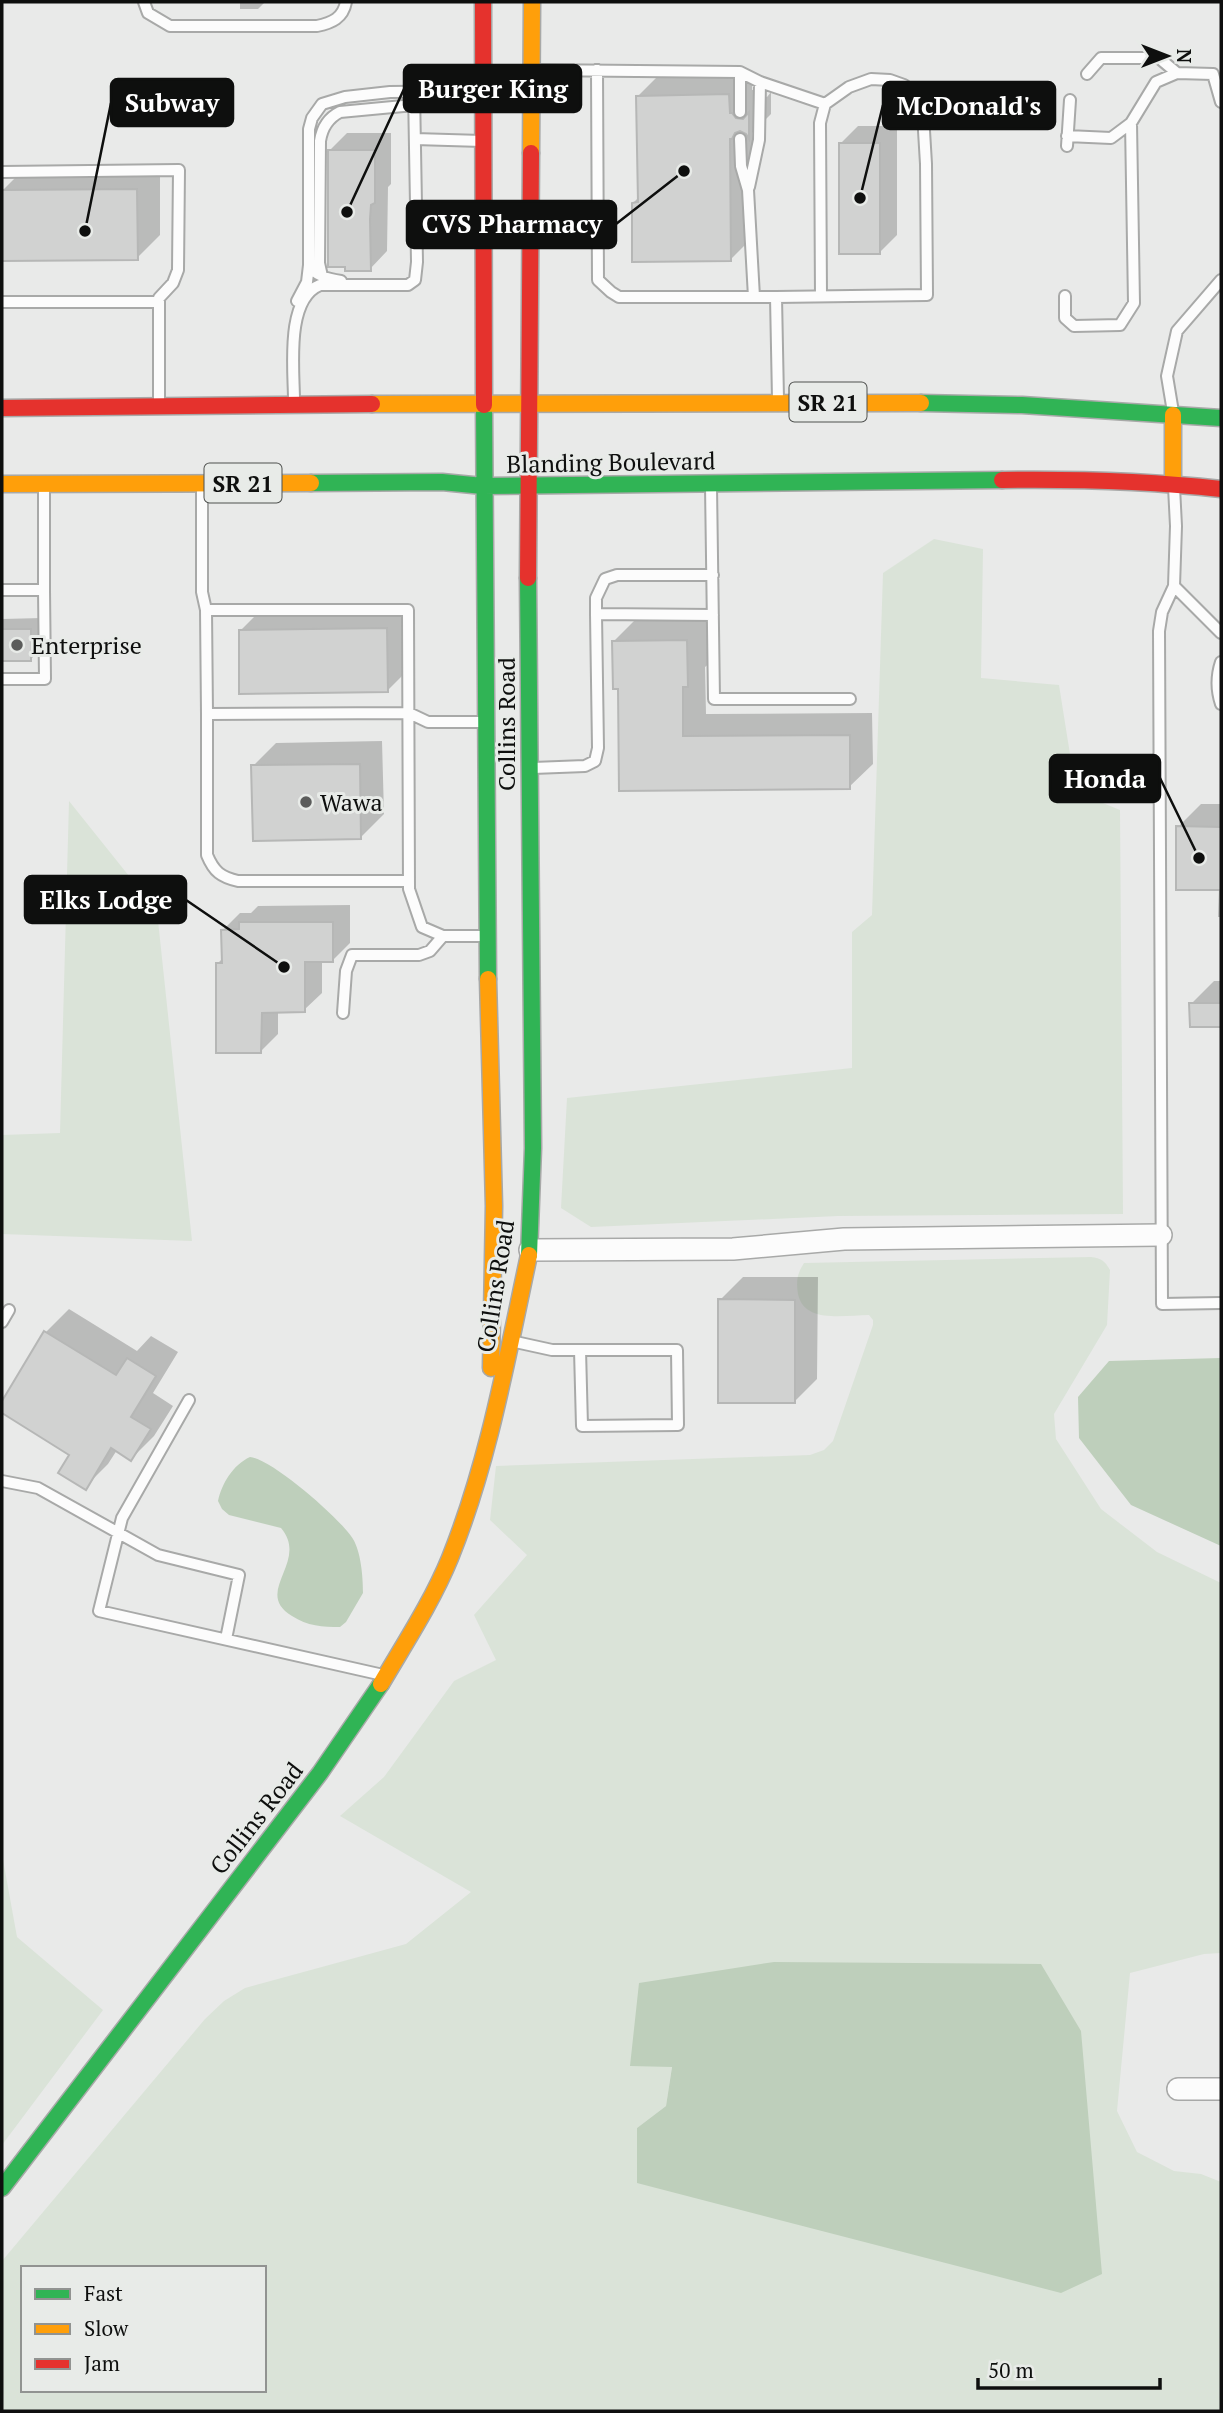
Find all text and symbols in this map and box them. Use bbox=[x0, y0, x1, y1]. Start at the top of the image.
north arrow bbox=[1132, 21, 1202, 91]
text: N bbox=[1172, 49, 1197, 64]
callout: Burger King bbox=[404, 65, 581, 112]
text: Burger King bbox=[418, 71, 569, 105]
callout: Subway bbox=[111, 79, 233, 126]
callout: McDonald's bbox=[883, 82, 1055, 129]
text: Subway bbox=[125, 85, 220, 119]
text: McDonald's bbox=[897, 88, 1041, 122]
callout: CVS Pharmacy bbox=[407, 201, 616, 248]
text: CVS Pharmacy bbox=[422, 206, 604, 240]
road number: SR 21 bbox=[790, 382, 866, 422]
street label: Blanding Boulevard bbox=[506, 444, 716, 480]
road number: SR 21 bbox=[204, 463, 282, 503]
place label: Enterprise bbox=[31, 629, 142, 661]
marker: Enterprise bbox=[9, 637, 25, 653]
street label: Collins Road bbox=[490, 657, 522, 791]
callout: Honda bbox=[1050, 755, 1160, 802]
text: Honda bbox=[1064, 761, 1147, 795]
place label: Wawa bbox=[320, 786, 383, 818]
marker: Wawa bbox=[298, 794, 314, 810]
callout: Elks Lodge bbox=[25, 876, 186, 923]
text: Elks Lodge bbox=[39, 882, 173, 916]
street label: Collins Road bbox=[469, 1217, 521, 1355]
street label: Collins Road bbox=[202, 1755, 310, 1881]
legend bbox=[21, 2266, 266, 2392]
text: Fast bbox=[84, 2279, 123, 2307]
text: Slow bbox=[84, 2314, 129, 2342]
scale bar bbox=[978, 2346, 1160, 2390]
text: Jam bbox=[84, 2349, 120, 2377]
text: 50 m bbox=[988, 2356, 1034, 2384]

